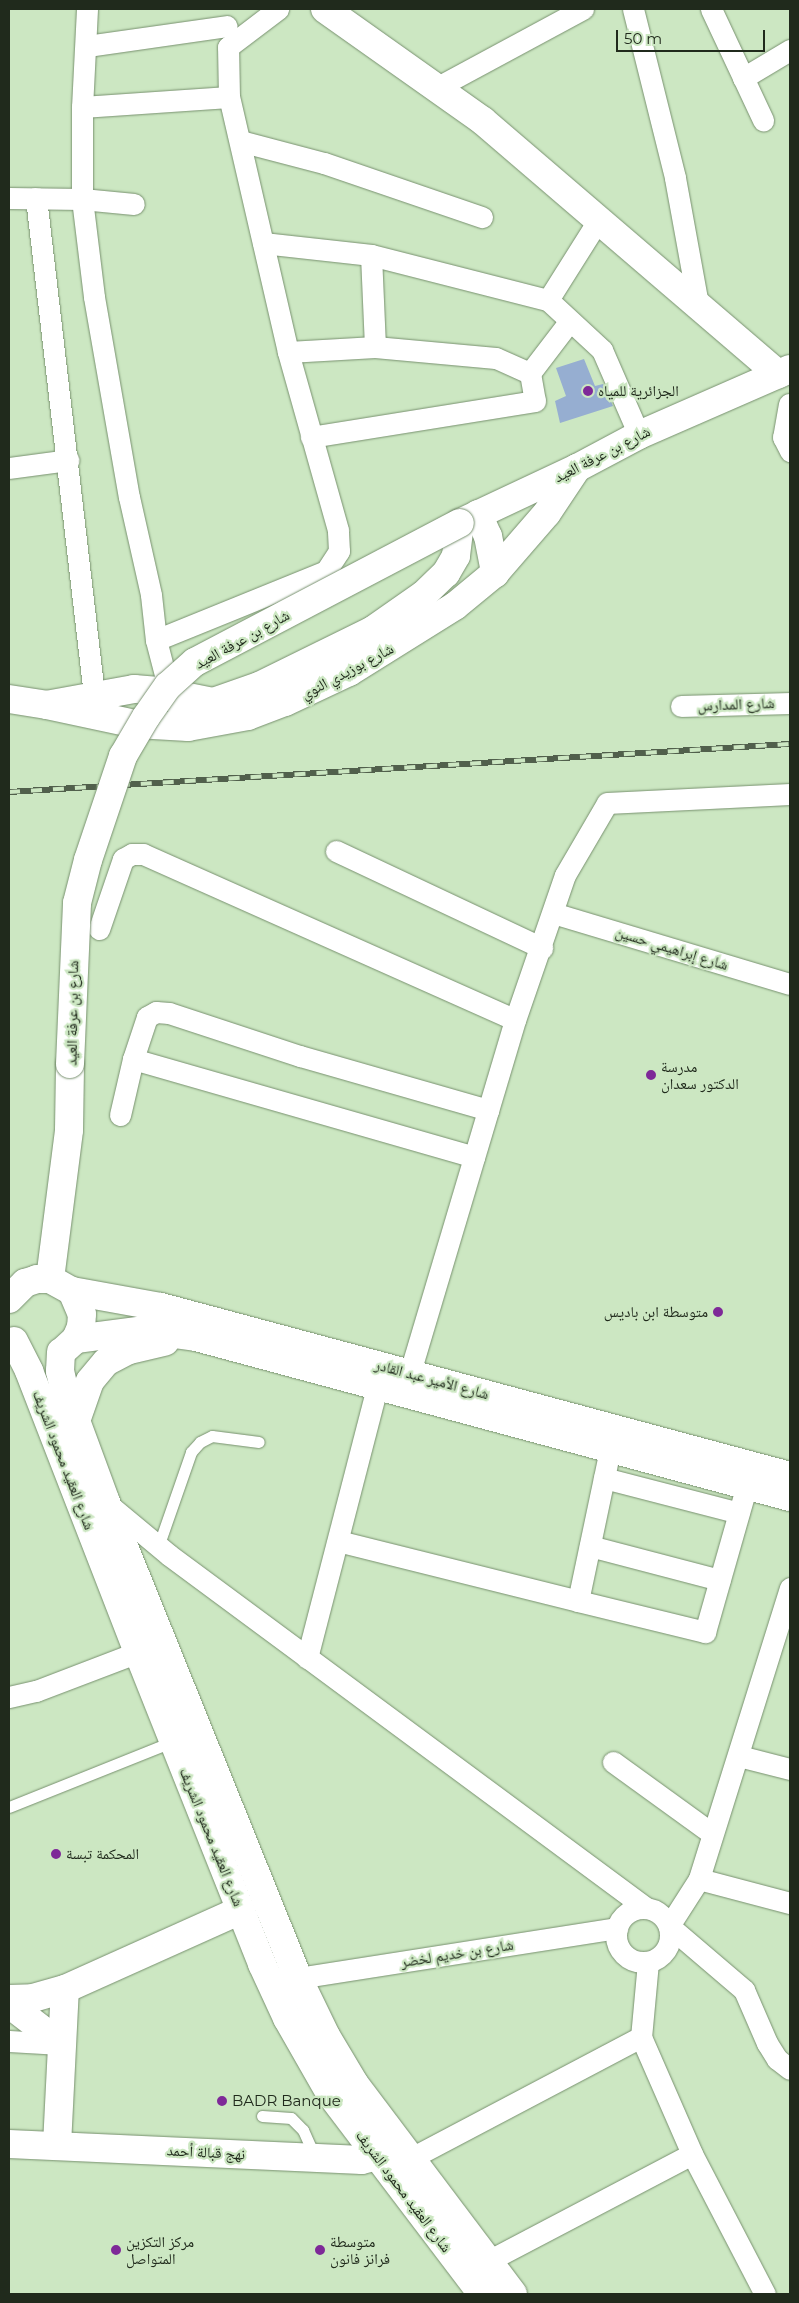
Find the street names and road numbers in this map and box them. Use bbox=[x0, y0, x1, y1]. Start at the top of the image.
street label: شارع بن عرفة العيد bbox=[551, 422, 653, 486]
street label: شارع بن عرفة العيد bbox=[192, 606, 292, 672]
street label: شارع بوزيدي النوي bbox=[298, 639, 396, 703]
street label: شارع المدارس bbox=[697, 694, 775, 714]
street label: شارع إبراهيمي حسين bbox=[613, 922, 731, 974]
street label: شارع بن عرفة العيد bbox=[62, 960, 82, 1066]
street label: شارع الأمير عبد القادر bbox=[373, 1355, 491, 1403]
street label: شارع العقيد محمود الشريف bbox=[29, 1388, 99, 1532]
street label: شارع العقيد محمود الشريف bbox=[176, 1765, 248, 1909]
street label: شارع بن خديم لخضر bbox=[399, 1935, 515, 1971]
street label: شارع العقيد محمود الشريف bbox=[352, 2126, 456, 2256]
street label: نهج قبالة أحمد bbox=[166, 2141, 246, 2163]

